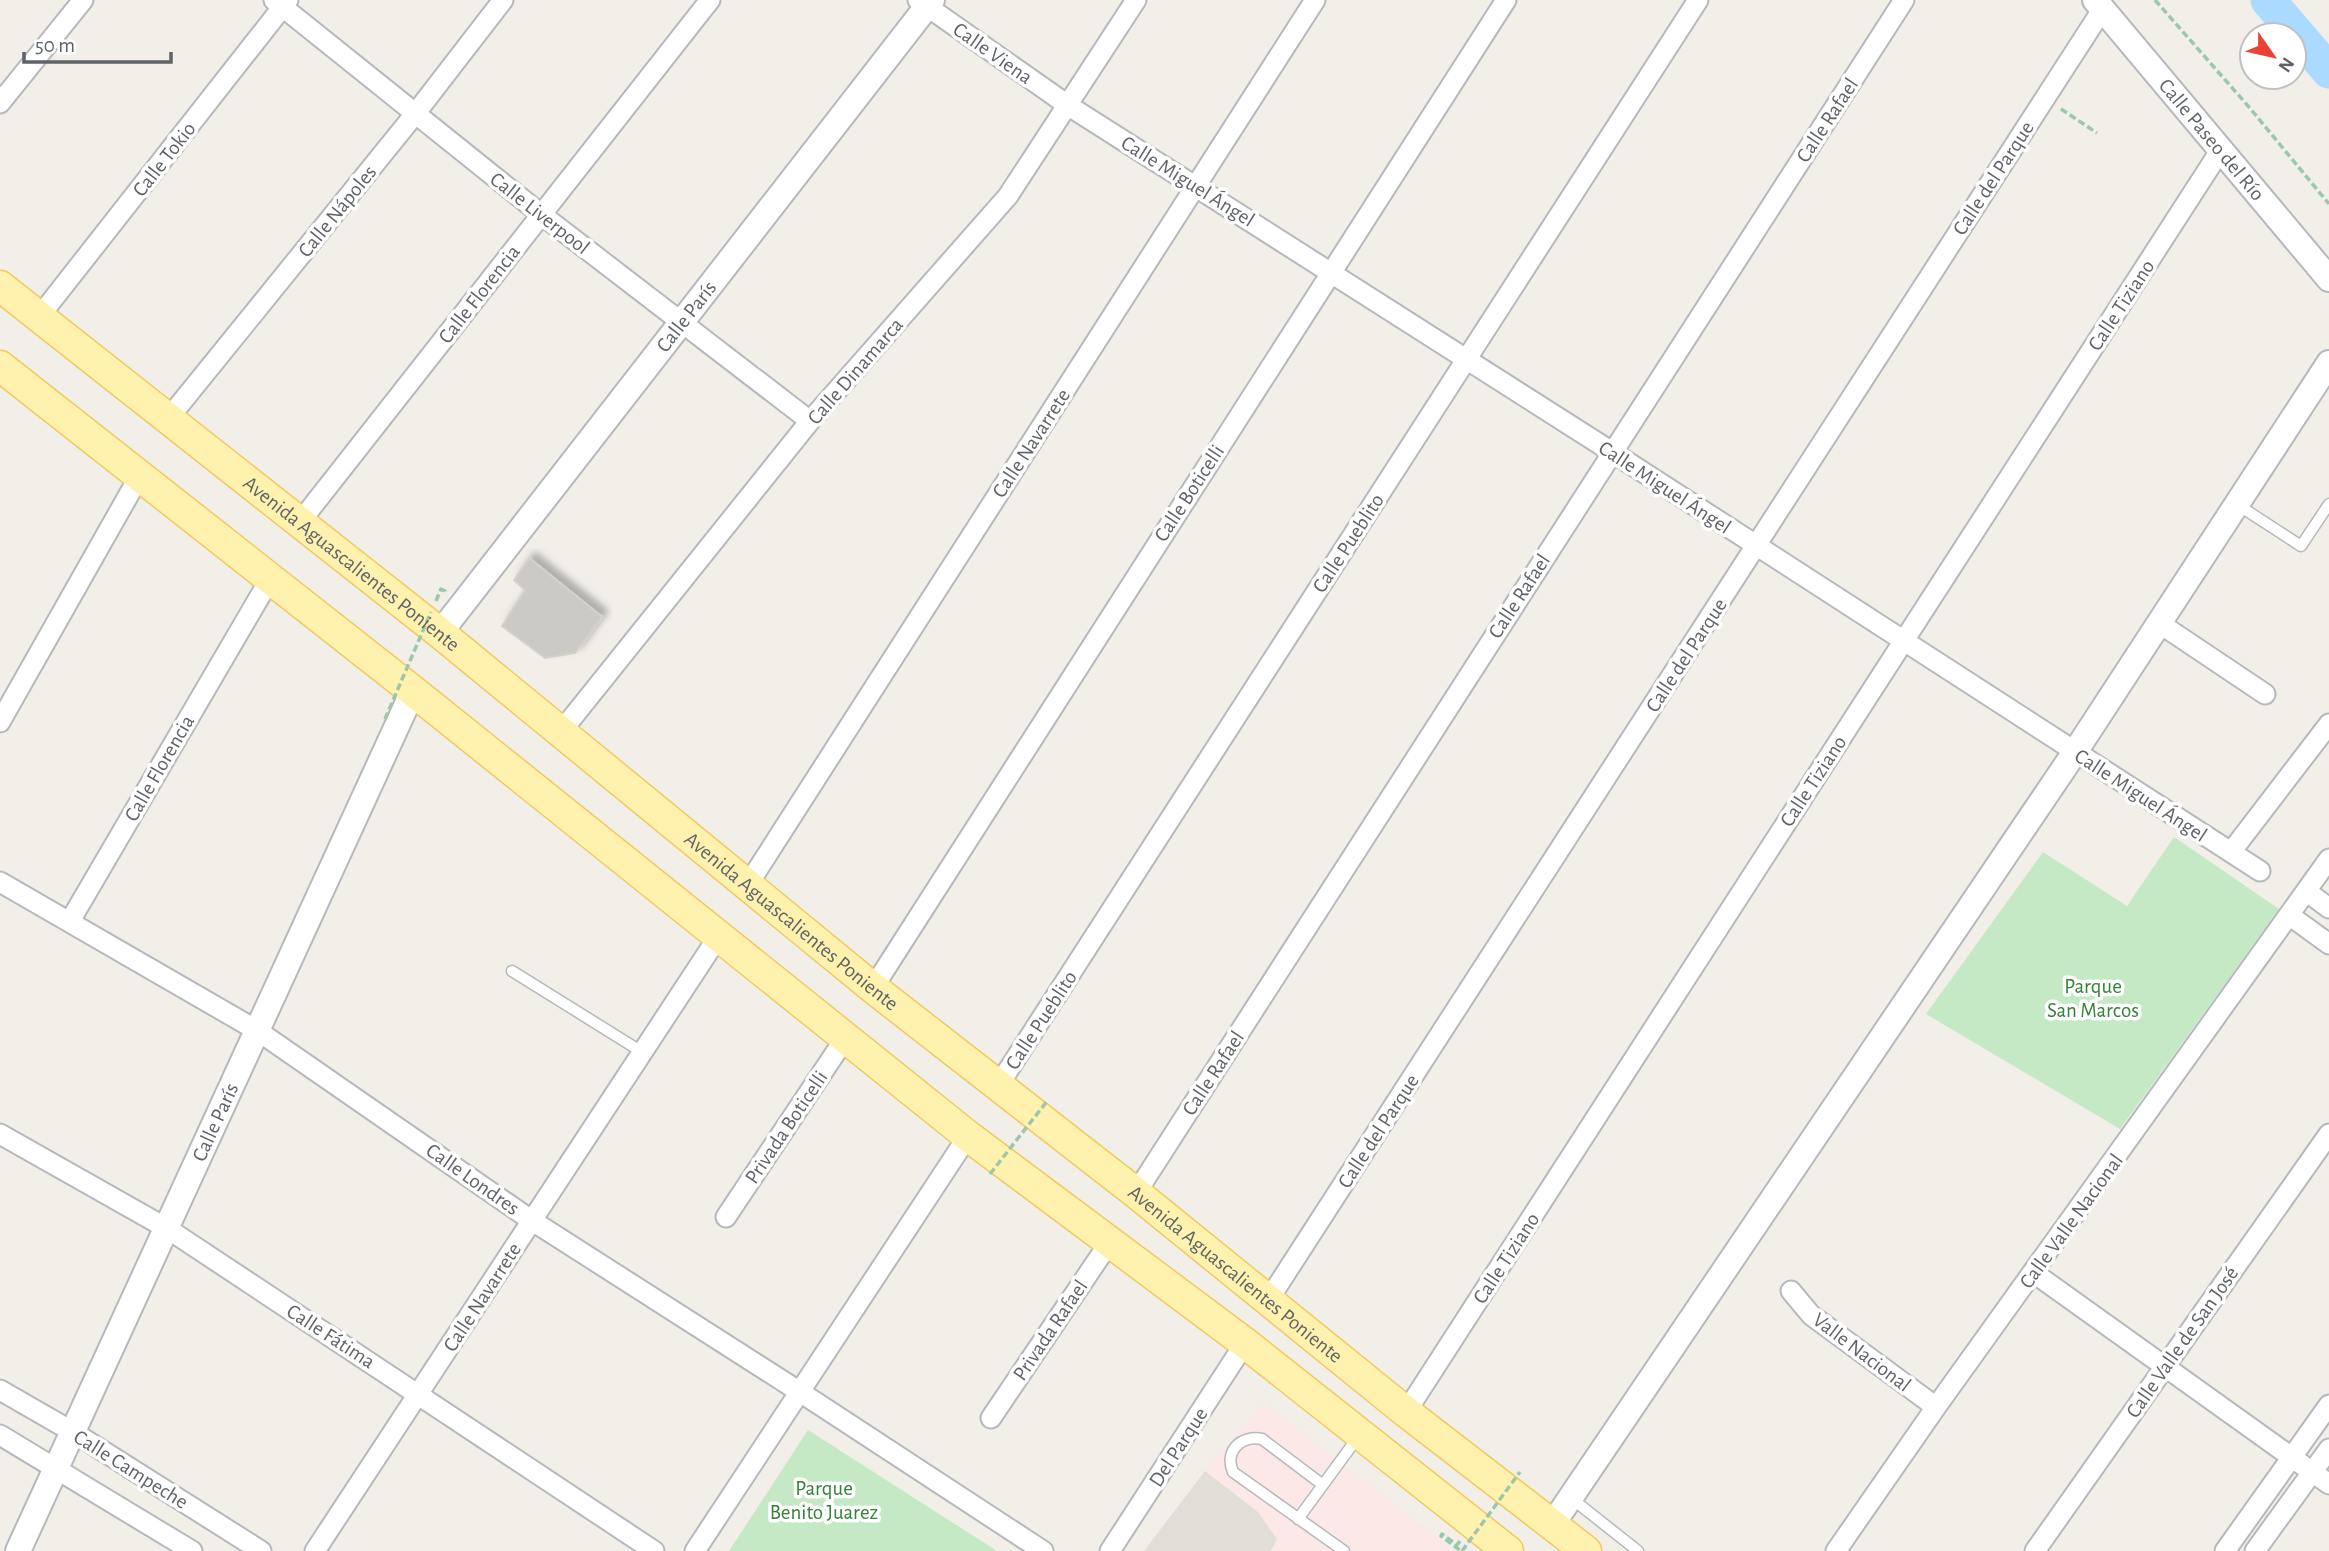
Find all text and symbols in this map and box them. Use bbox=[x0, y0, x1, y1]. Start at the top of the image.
street label: Calle Viena bbox=[949, 19, 1036, 88]
scale bar bbox=[24, 21, 172, 65]
north arrow bbox=[2238, 21, 2308, 91]
text: 50 m bbox=[35, 35, 75, 56]
text: N bbox=[2274, 54, 2297, 75]
street label: Calle Rafael bbox=[1793, 74, 1862, 166]
street label: Calle Paseo del Río bbox=[2155, 75, 2268, 205]
street label: Calle Tokio bbox=[129, 118, 200, 201]
street label: Calle del Parque bbox=[1949, 118, 2038, 239]
street label: Calle Miguel Ángel bbox=[1117, 130, 1259, 231]
street label: Calle Nápoles bbox=[294, 161, 381, 261]
street label: Calle Liverpool bbox=[486, 168, 593, 258]
street label: Calle Florencia bbox=[435, 241, 524, 348]
street label: Calle Tiziano bbox=[2084, 256, 2159, 355]
street label: Calle París bbox=[653, 277, 720, 356]
street label: Calle Dinamarca bbox=[804, 314, 907, 429]
street label: Calle Navarrete bbox=[989, 385, 1074, 501]
street label: Calle Miguel Ángel bbox=[1595, 435, 1736, 538]
street label: Calle Boticelli bbox=[1151, 441, 1228, 545]
street label: Avenida Aguascalientes Poniente bbox=[239, 472, 463, 656]
street label: Calle Pueblito bbox=[1309, 490, 1388, 596]
street label: Calle Rafael bbox=[1485, 550, 1554, 642]
street label: Calle del Parque bbox=[1642, 595, 1731, 716]
street label: Calle Florencia bbox=[121, 711, 198, 825]
street label: Calle Tiziano bbox=[1776, 732, 1851, 831]
street label: Calle Miguel Ángel bbox=[2071, 743, 2212, 846]
street label: Avenida Aguascalientes Poniente bbox=[681, 828, 902, 1015]
street label: Calle Pueblito bbox=[1002, 967, 1081, 1073]
park label: Parque San Marcos bbox=[2047, 976, 2139, 1021]
street label: Calle Rafael bbox=[1179, 1027, 1248, 1119]
street label: Privada Boticelli bbox=[741, 1067, 832, 1188]
street label: Calle del Parque bbox=[1334, 1071, 1423, 1192]
street label: Calle París bbox=[188, 1080, 242, 1165]
street label: Calle Londres bbox=[422, 1140, 523, 1219]
street label: Calle Valle Nacional bbox=[2016, 1150, 2127, 1292]
street label: Avenida Aguascalientes Poniente bbox=[1124, 1181, 1346, 1367]
street label: Calle Tiziano bbox=[1469, 1209, 1544, 1308]
street label: Calle Navarrete bbox=[440, 1239, 525, 1355]
street label: Calle Valle de San José bbox=[2122, 1263, 2242, 1422]
street label: Privada Rafael bbox=[1009, 1276, 1092, 1384]
street label: Calle Fátima bbox=[283, 1300, 379, 1373]
street label: Valle Nacional bbox=[1809, 1309, 1915, 1396]
street label: Del Parque bbox=[1145, 1404, 1212, 1491]
street label: Calle Campeche bbox=[70, 1426, 192, 1513]
park label: Parque Benito Juarez bbox=[770, 1478, 878, 1523]

